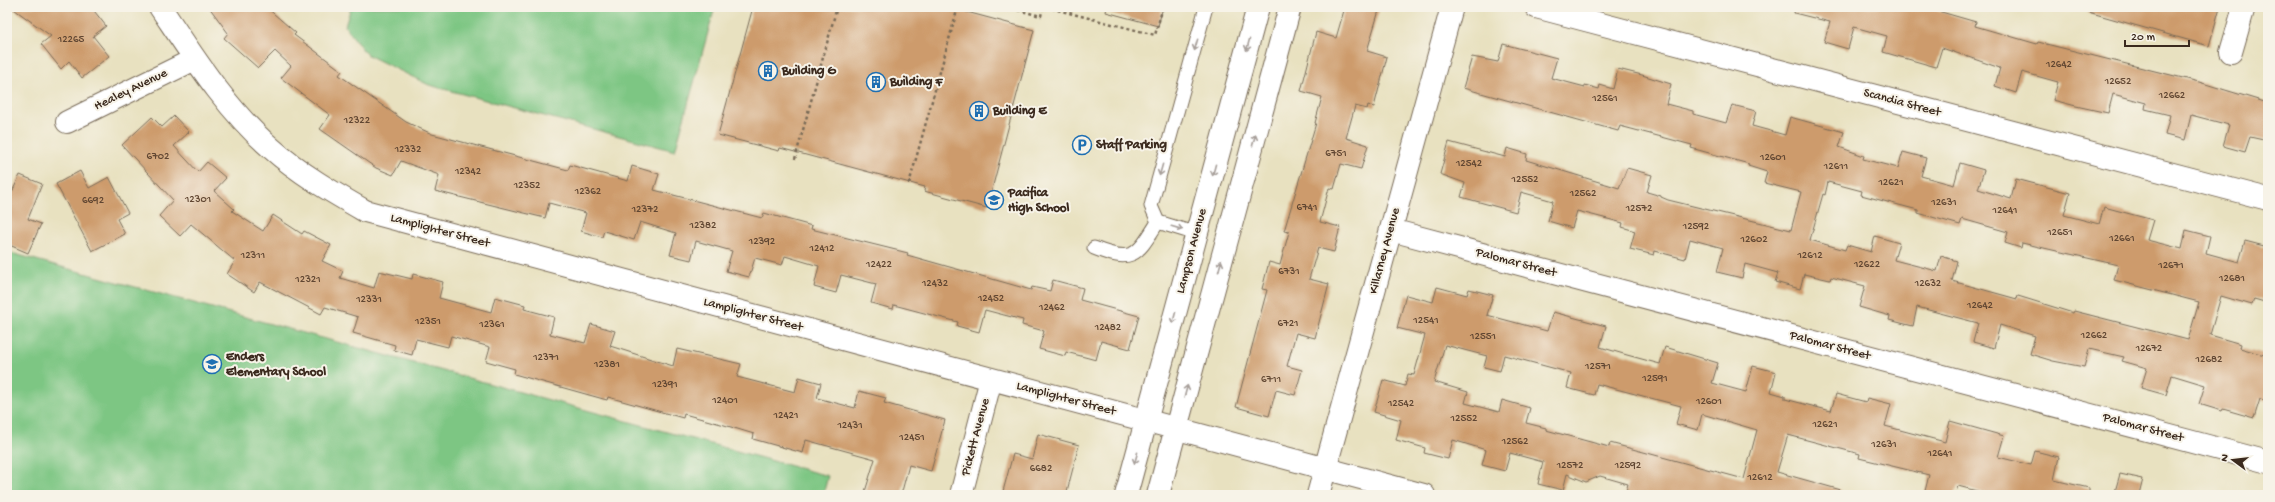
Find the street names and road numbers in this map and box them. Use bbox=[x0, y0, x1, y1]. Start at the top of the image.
street label: Healey Avenue bbox=[92, 66, 170, 114]
street label: Scandia Street bbox=[1862, 85, 1944, 121]
street label: Killarney Avenue bbox=[1366, 206, 1404, 296]
street label: Lampson Avenue bbox=[1173, 207, 1211, 295]
street label: Lamplighter Street bbox=[389, 211, 493, 252]
street label: Palomar Street bbox=[1473, 245, 1560, 281]
street label: Lamplighter Street bbox=[702, 295, 806, 336]
street label: Palomar Street bbox=[1787, 328, 1874, 364]
street label: Lamplighter Street bbox=[1015, 379, 1119, 420]
street label: Pickett Avenue bbox=[958, 396, 994, 478]
street label: Palomar Street bbox=[2100, 410, 2187, 446]

